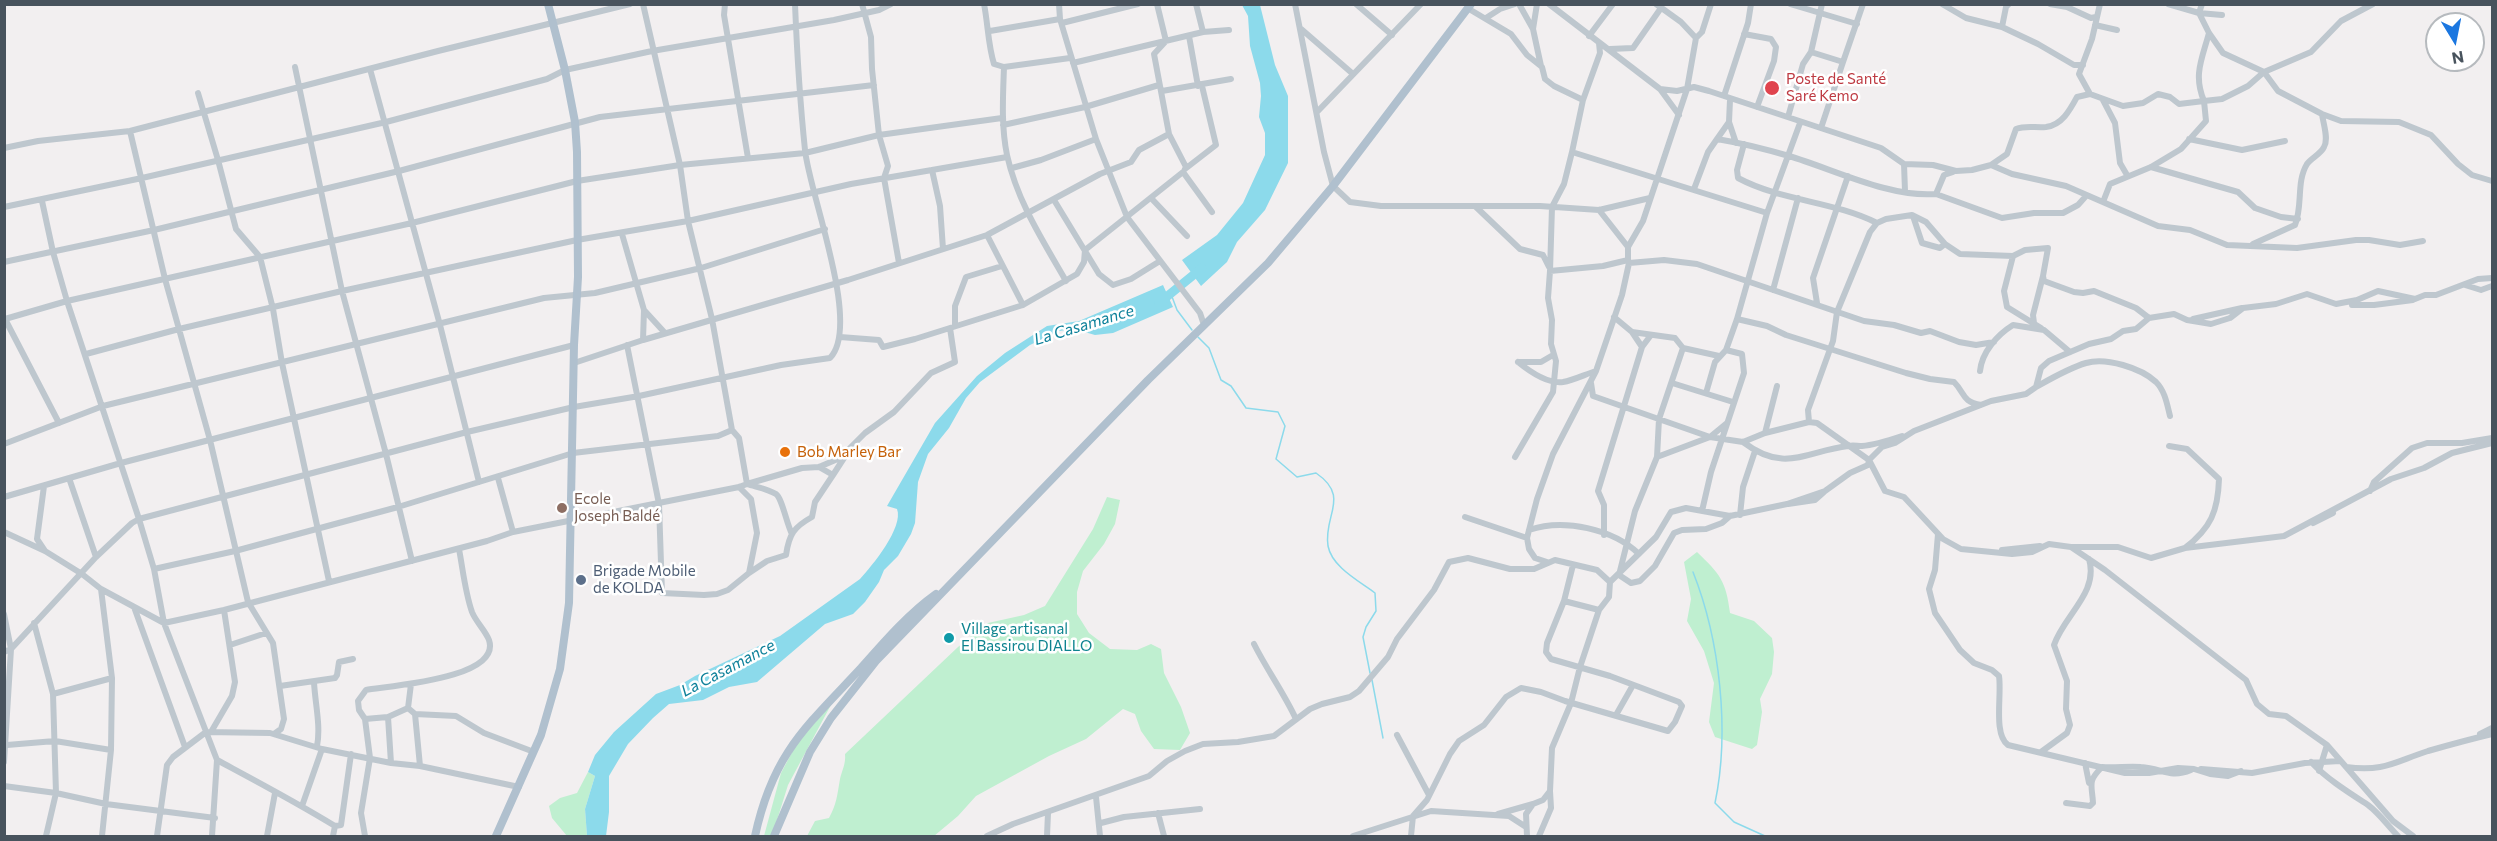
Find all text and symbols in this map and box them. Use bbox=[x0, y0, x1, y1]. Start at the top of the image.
north arrow bbox=[2425, 12, 2485, 72]
text: N bbox=[2450, 48, 2465, 69]
place label: Poste de Santé Saré Kemo bbox=[1786, 70, 1886, 105]
marker: Poste de Santé Saré Kemo bbox=[1763, 79, 1781, 97]
water label: La Casamance bbox=[1032, 301, 1136, 349]
place label: Bob Marley Bar bbox=[797, 443, 901, 461]
marker: Bob Marley Bar bbox=[778, 445, 792, 459]
place label: Ecole Joseph Baldé bbox=[574, 490, 660, 525]
marker: Ecole Joseph Baldé bbox=[555, 501, 569, 515]
place label: Brigade Mobile de KOLDA bbox=[593, 562, 696, 597]
marker: Brigade Mobile de KOLDA bbox=[574, 573, 588, 587]
place label: Village artisanal El Bassirou DIALLO bbox=[961, 620, 1092, 655]
marker: Village artisanal El Bassirou DIALLO bbox=[942, 631, 956, 645]
water label: La Casamance bbox=[678, 635, 778, 701]

